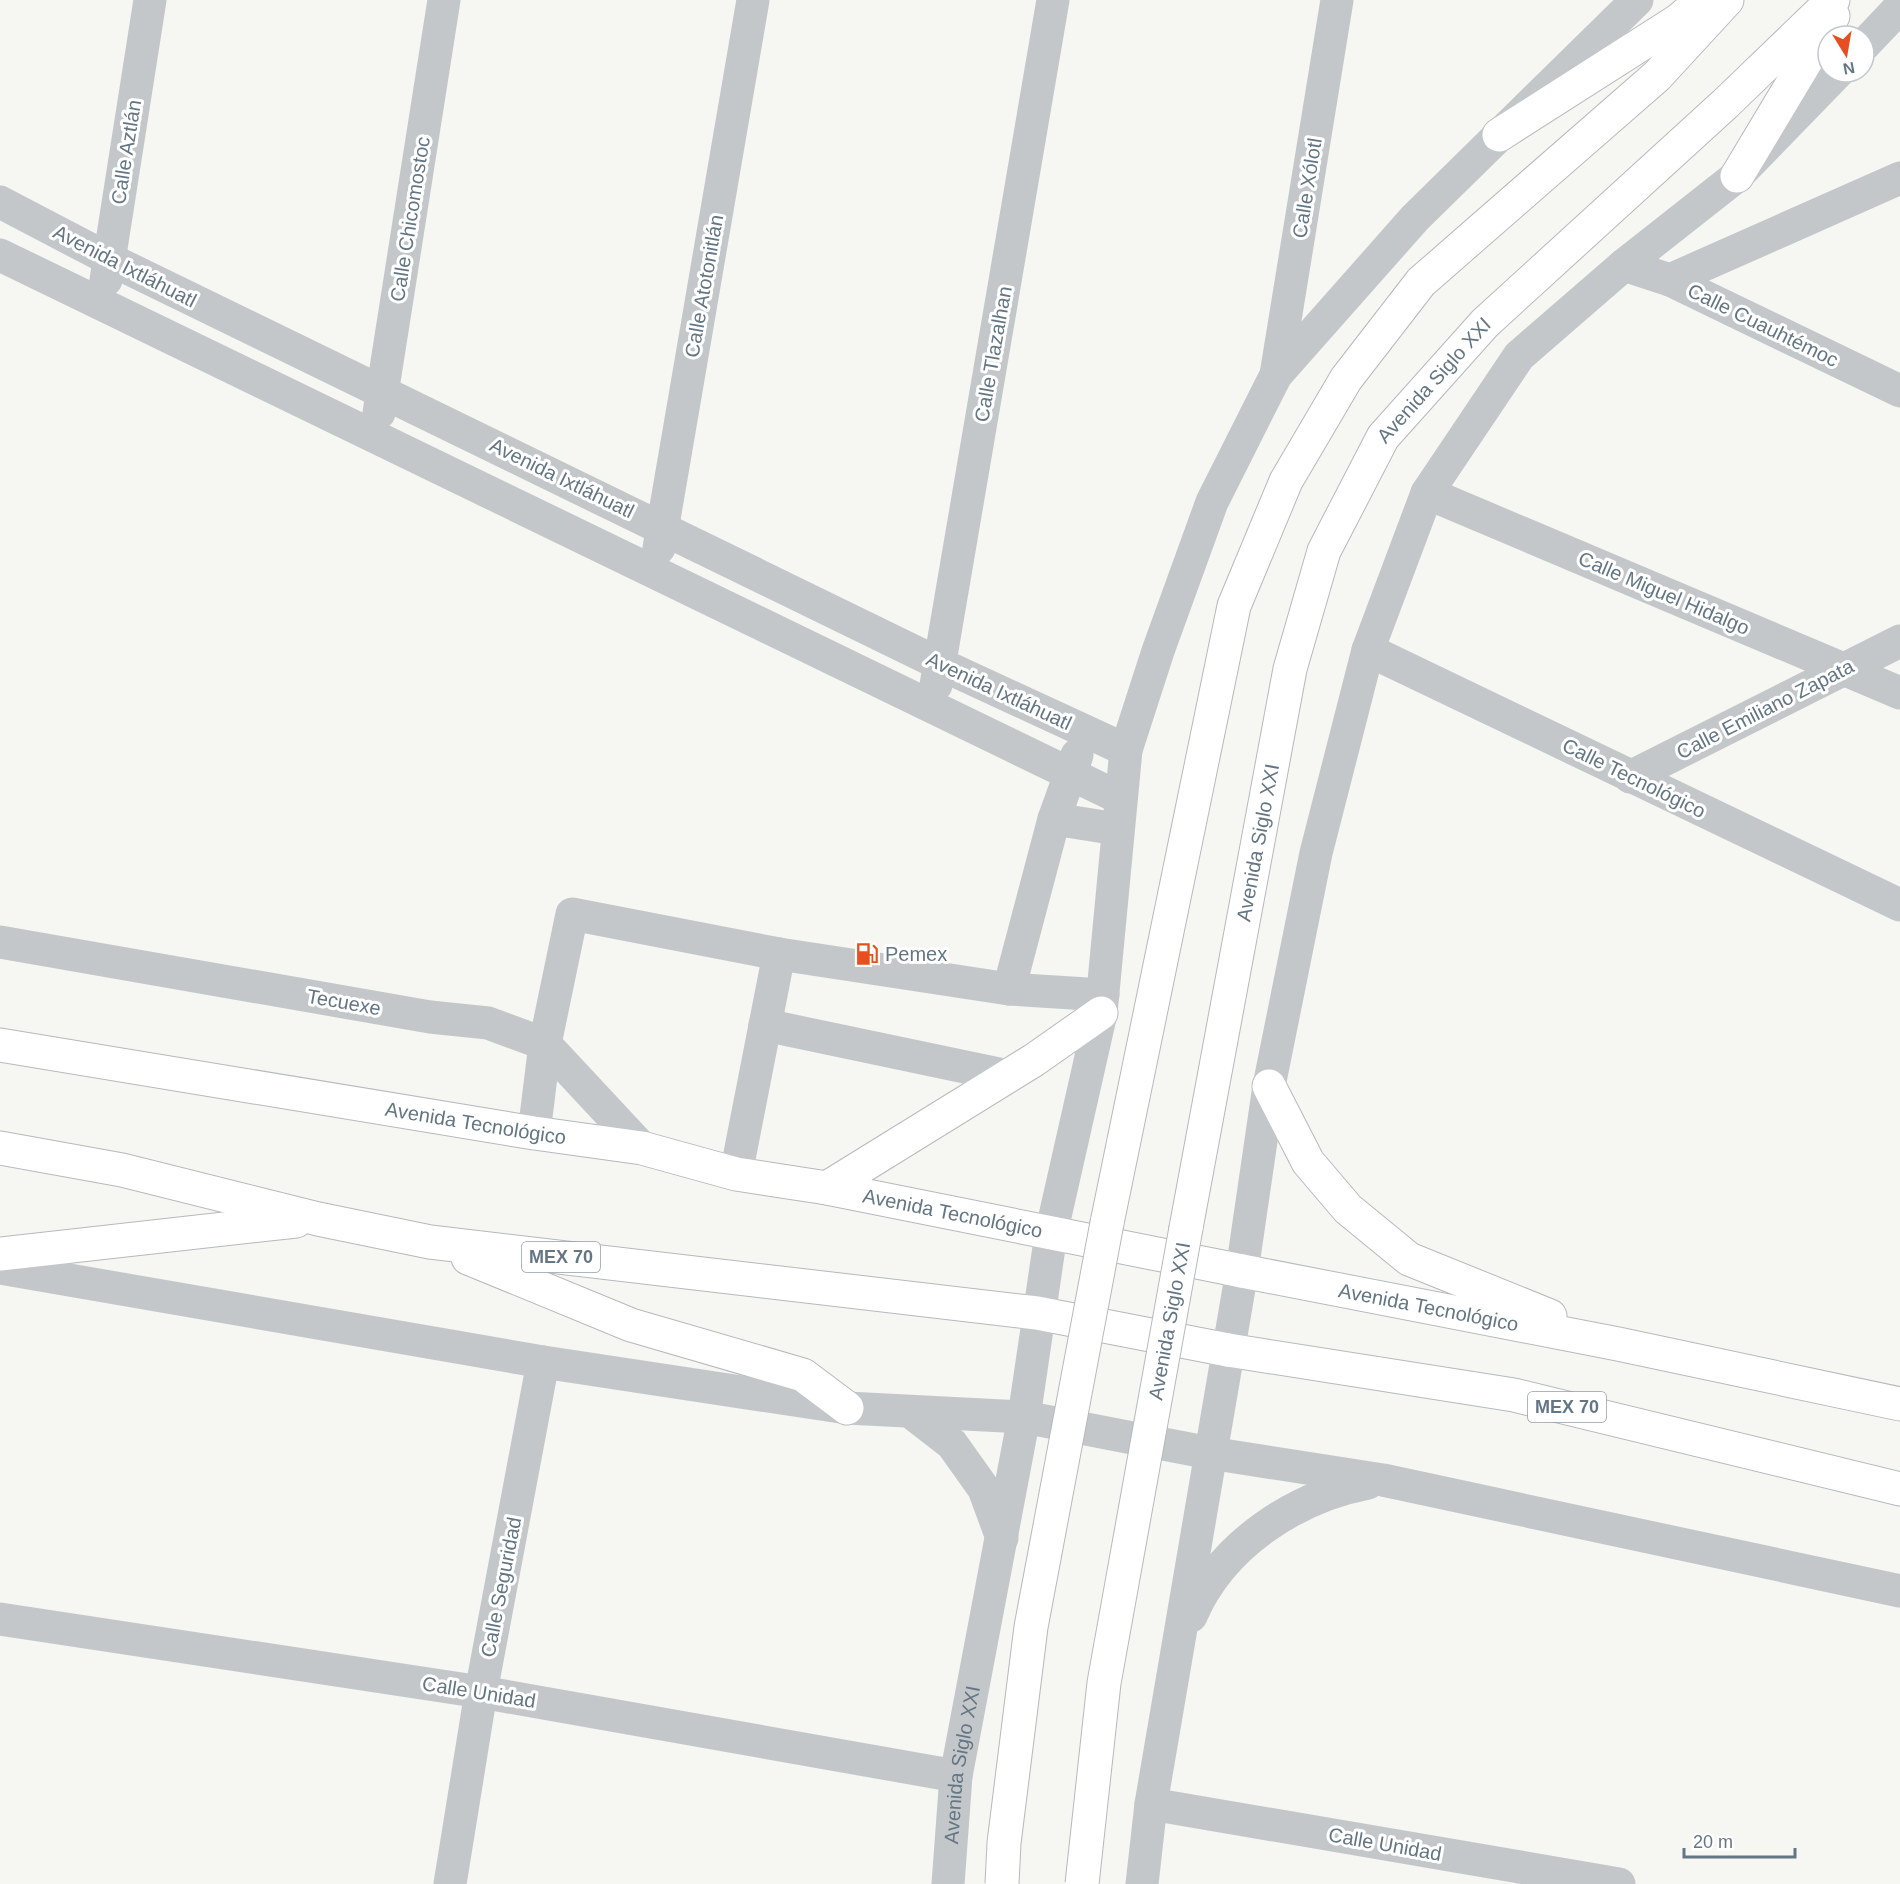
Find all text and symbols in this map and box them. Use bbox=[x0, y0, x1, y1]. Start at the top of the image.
north arrow bbox=[1816, 24, 1876, 84]
text: N bbox=[1841, 59, 1856, 78]
street label: Calle Aztlán bbox=[107, 98, 145, 206]
street label: Calle Chicomostoc bbox=[386, 135, 434, 303]
street label: Calle Xólotl bbox=[1288, 136, 1326, 240]
street label: Calle Atotonitlán bbox=[681, 213, 727, 359]
street label: Avenida Ixtláhuatl bbox=[50, 220, 200, 312]
street label: Calle Cuauhtémoc bbox=[1684, 279, 1842, 371]
street label: Calle Tlazalhan bbox=[970, 284, 1016, 424]
street label: Avenida Siglo XXI bbox=[1372, 313, 1495, 447]
street label: Avenida Ixtláhuatl bbox=[486, 434, 638, 522]
street label: Calle Miguel Hidalgo bbox=[1575, 547, 1753, 639]
street label: Avenida Ixtláhuatl bbox=[923, 648, 1075, 734]
street label: Calle Emiliano Zapata bbox=[1673, 654, 1858, 763]
street label: Calle Tecnológico bbox=[1559, 734, 1709, 822]
street label: Avenida Siglo XXI bbox=[1232, 762, 1283, 923]
fuel station icon: Pemex bbox=[854, 941, 880, 967]
place label: Pemex bbox=[885, 943, 947, 965]
street label: Tecuexe bbox=[305, 985, 383, 1019]
street label: Avenida Tecnológico bbox=[384, 1098, 567, 1148]
street label: Avenida Tecnológico bbox=[861, 1184, 1044, 1242]
street label: Avenida Siglo XXI bbox=[1144, 1240, 1194, 1402]
road number: MEX 70 bbox=[522, 1242, 600, 1272]
street label: Avenida Tecnológico bbox=[1337, 1279, 1520, 1335]
road number: MEX 70 bbox=[1528, 1392, 1606, 1422]
street label: Calle Seguridad bbox=[477, 1515, 525, 1659]
street label: Calle Unidad bbox=[421, 1672, 537, 1712]
street label: Avenida Siglo XXI bbox=[940, 1684, 984, 1845]
scale bar bbox=[1684, 1821, 1795, 1859]
street label: Calle Unidad bbox=[1327, 1823, 1443, 1865]
text: 20 m bbox=[1693, 1832, 1733, 1852]

